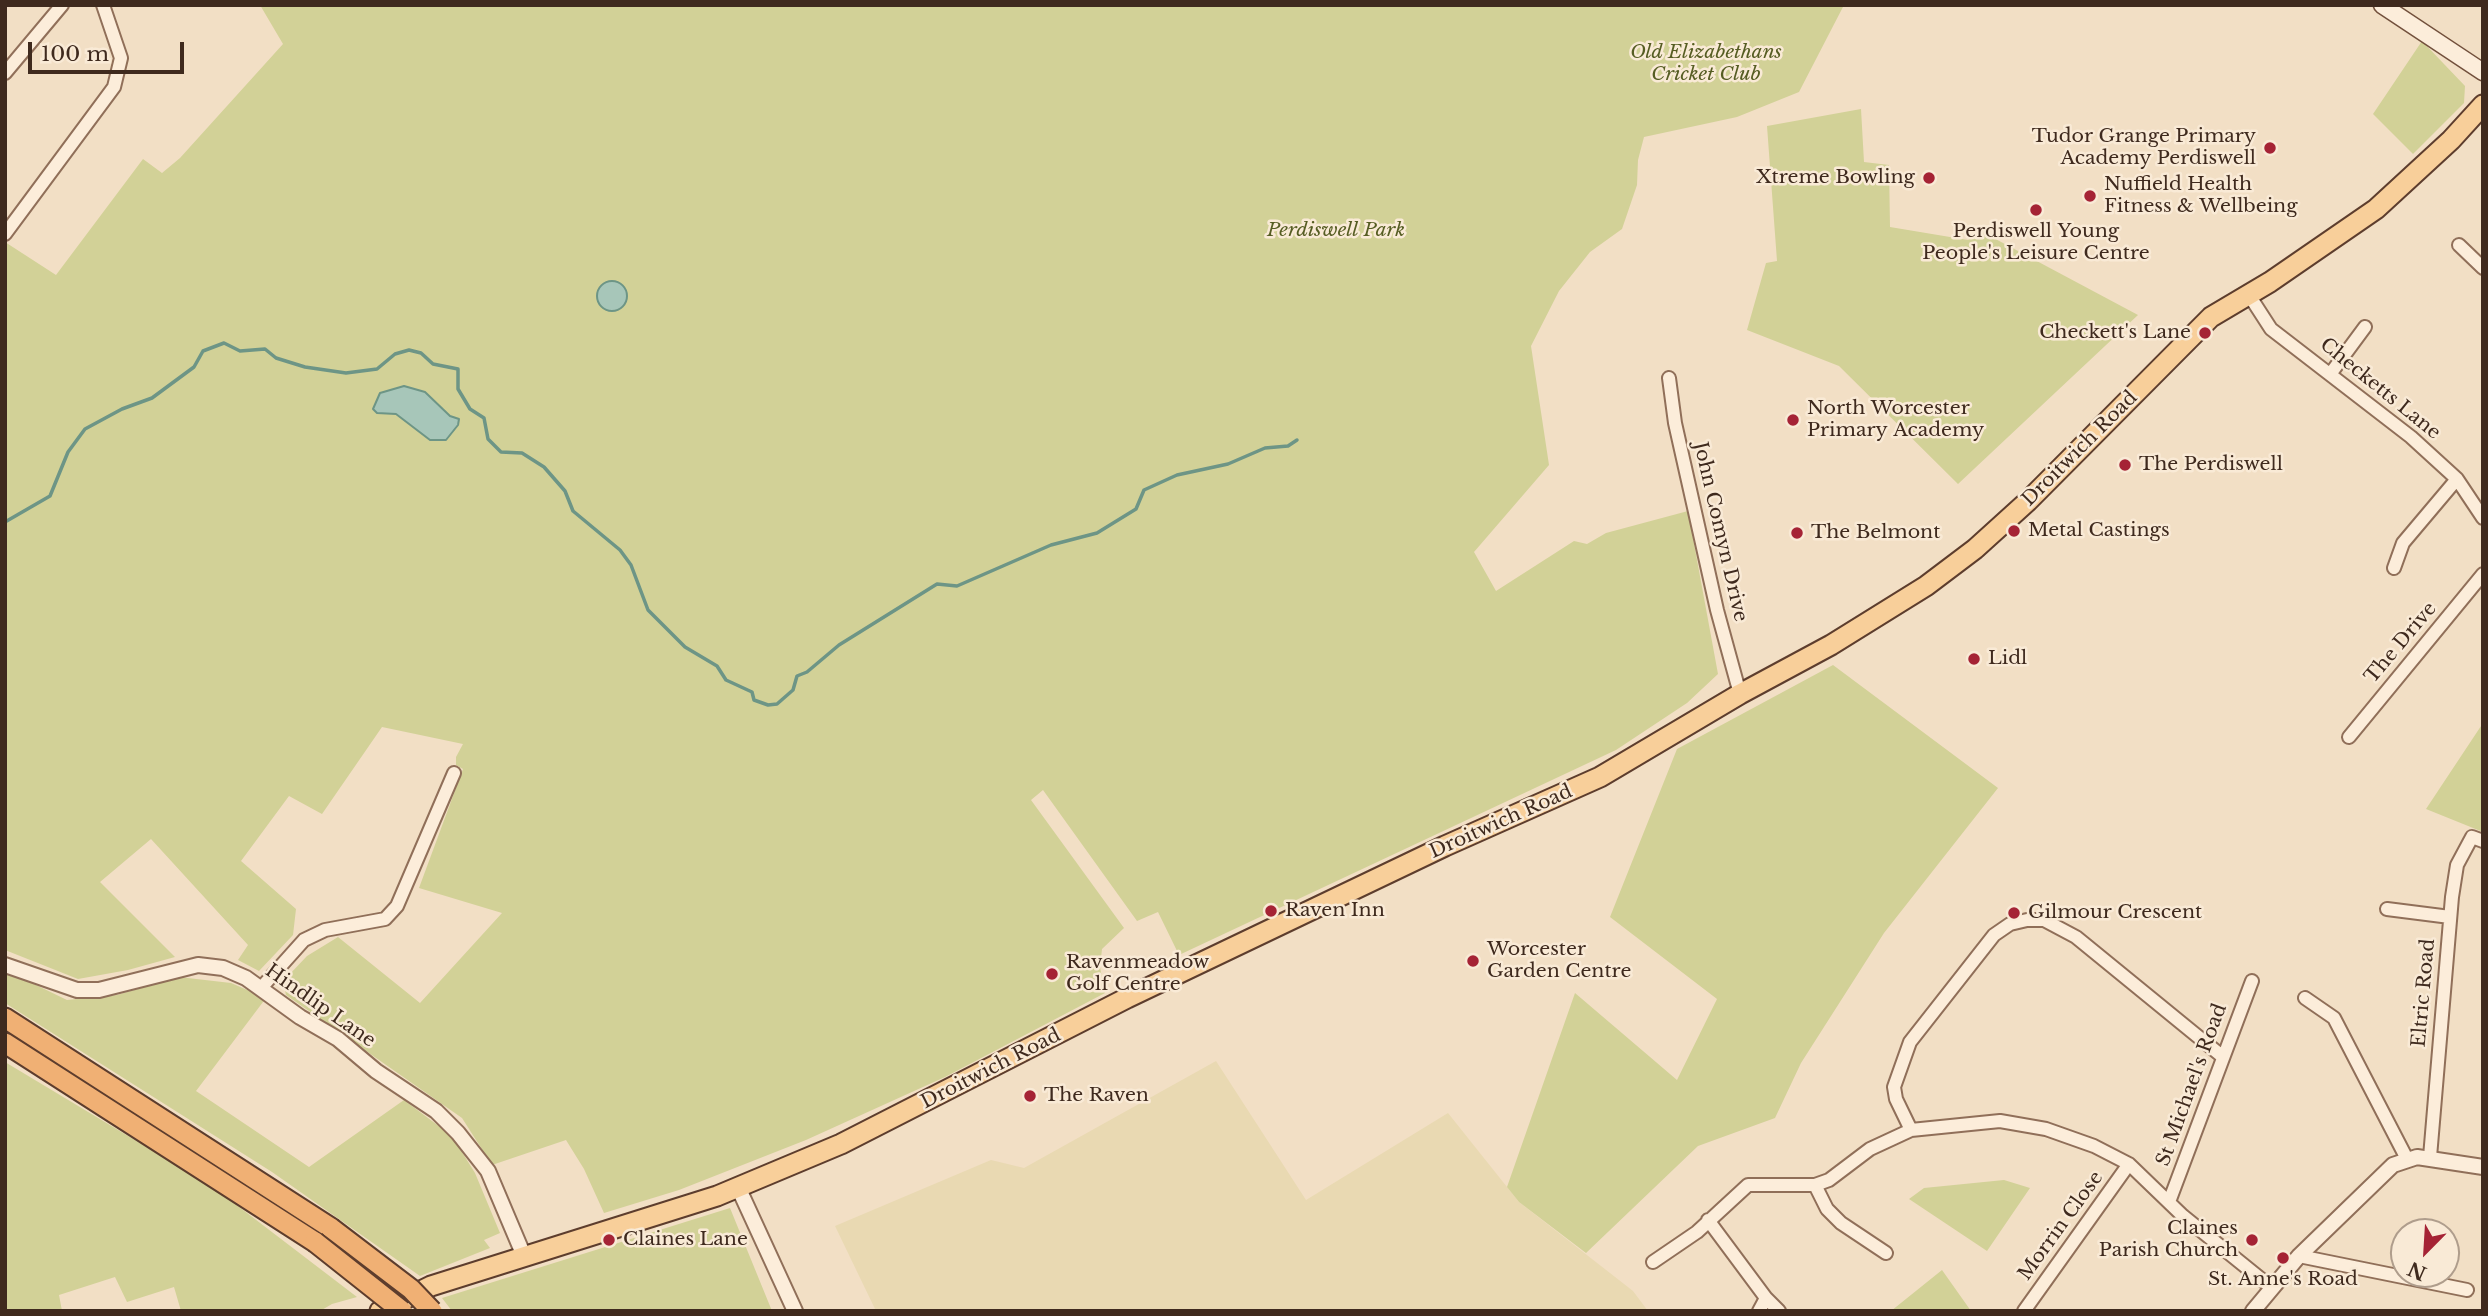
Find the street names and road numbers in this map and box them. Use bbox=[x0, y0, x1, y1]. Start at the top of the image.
street label: Checketts Lane bbox=[2315, 334, 2445, 444]
street label: Droitwich Road bbox=[2018, 387, 2142, 511]
street label: John Comyn Drive bbox=[1688, 440, 1752, 624]
street label: The Drive bbox=[2360, 598, 2442, 688]
street label: Droitwich Road bbox=[1426, 780, 1576, 864]
street label: Eltric Road bbox=[2408, 938, 2440, 1048]
street label: Hindlip Lane bbox=[261, 960, 379, 1052]
street label: St Michael's Road bbox=[2152, 1001, 2232, 1169]
street label: Droitwich Road bbox=[917, 1024, 1065, 1114]
street label: Morrin Close bbox=[2014, 1167, 2108, 1285]

